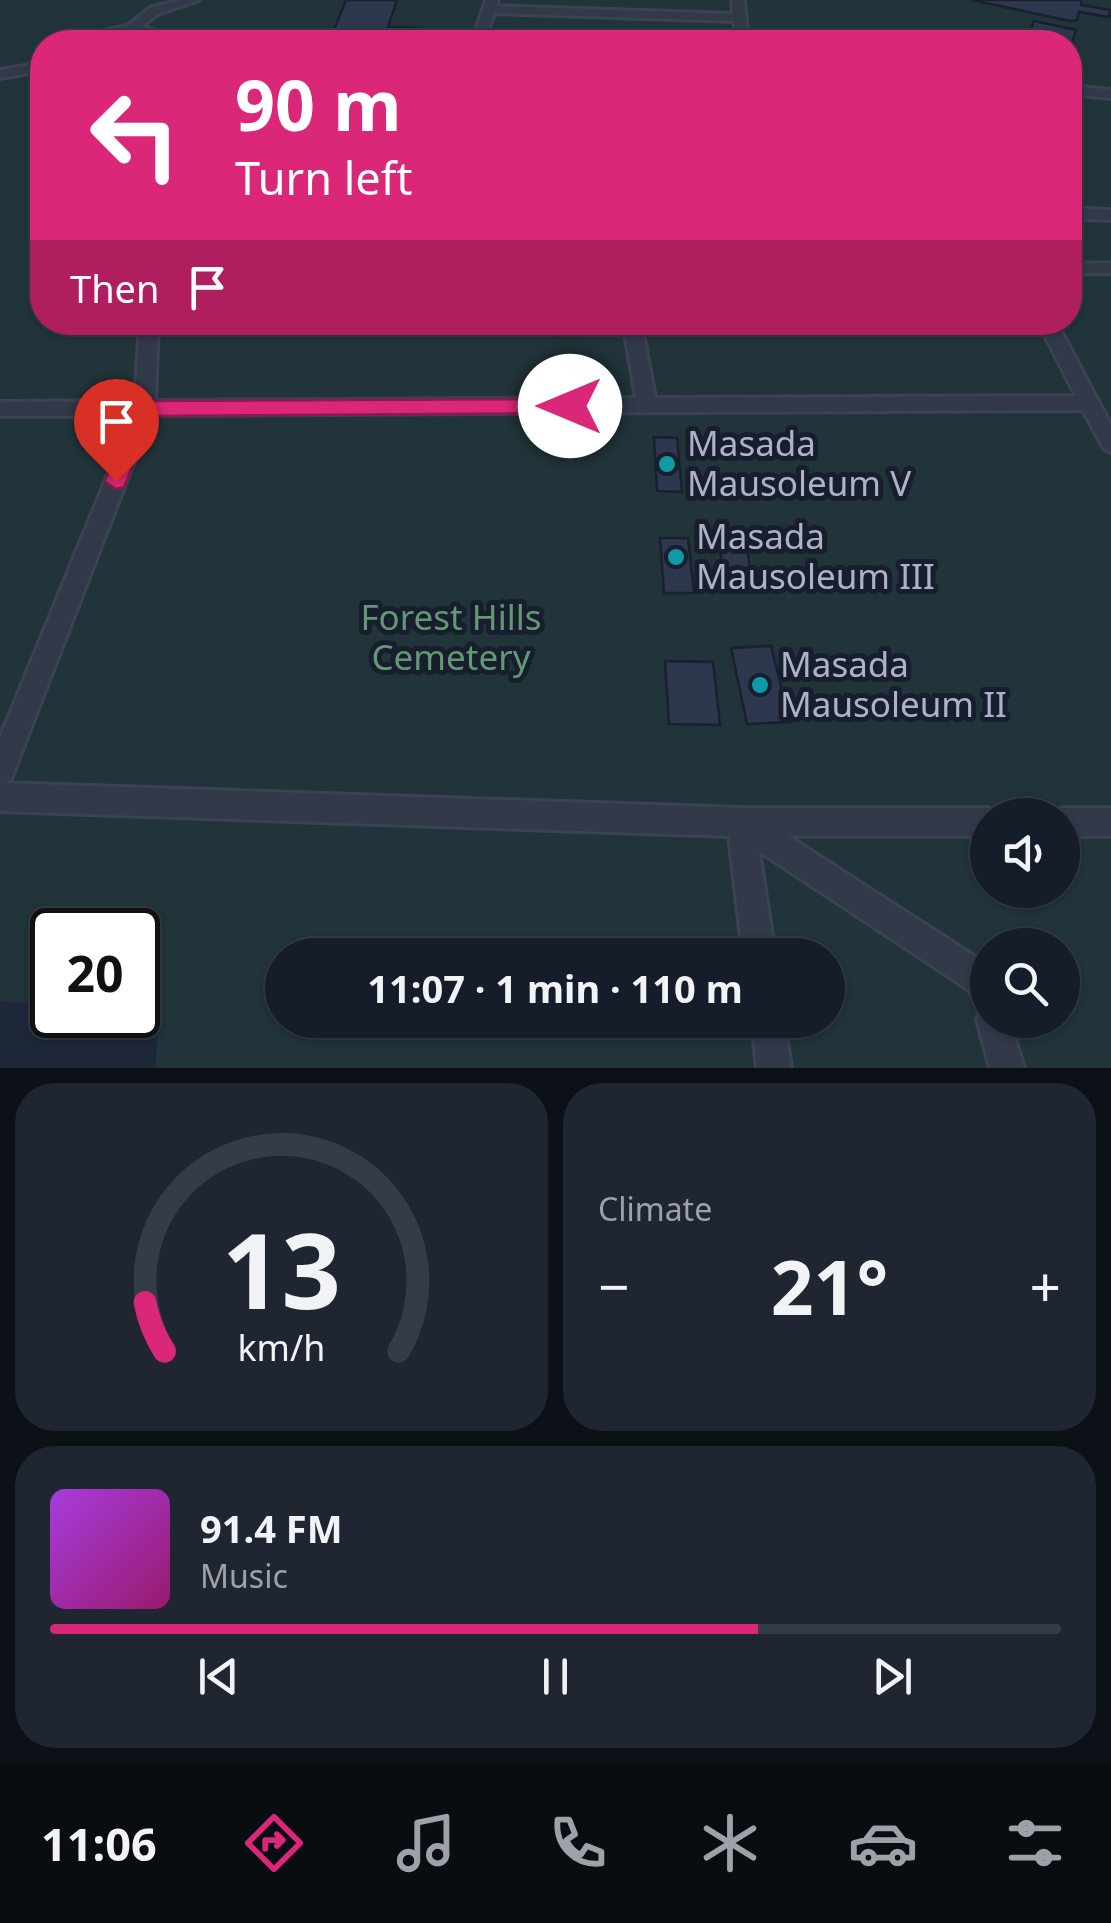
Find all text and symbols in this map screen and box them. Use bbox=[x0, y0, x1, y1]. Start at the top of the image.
text: 90 m bbox=[235, 56, 402, 152]
icon: left bbox=[70, 70, 200, 200]
text: Turn left bbox=[235, 147, 412, 208]
icon: arrive bbox=[180, 260, 235, 315]
text: Then bbox=[70, 262, 160, 314]
position arrow bbox=[518, 354, 622, 458]
pin bbox=[74, 379, 159, 482]
icon: arrive bbox=[89, 394, 144, 449]
place label: Masada Mausoleum V bbox=[687, 419, 911, 506]
marker: Masada Mausoleum V bbox=[656, 453, 678, 475]
place label: Masada Mausoleum III bbox=[696, 512, 935, 599]
marker: Masada Mausoleum III bbox=[665, 546, 687, 568]
park label: Forest Hills Cemetery bbox=[360, 593, 542, 680]
place label: Masada Mausoleum II bbox=[780, 640, 1007, 727]
marker: Masada Mausoleum II bbox=[749, 674, 771, 696]
map controls bbox=[970, 798, 1080, 1038]
button: sound bbox=[970, 798, 1080, 908]
speed limit sign: 20 bbox=[30, 908, 160, 1038]
button: search bbox=[970, 928, 1080, 1038]
text: 11:07 · 1 min · 110 m bbox=[367, 962, 743, 1014]
text: Climate bbox=[598, 1187, 712, 1230]
text: 13 bbox=[222, 1198, 341, 1339]
text: 21° bbox=[771, 1235, 888, 1337]
text: − bbox=[598, 1248, 629, 1323]
text: + bbox=[1030, 1248, 1061, 1323]
text: km/h bbox=[238, 1323, 325, 1371]
text: 91.4 FM bbox=[200, 1502, 342, 1554]
text: Music bbox=[200, 1554, 288, 1597]
icon: previous bbox=[191, 1649, 246, 1704]
icon: pause bbox=[528, 1649, 583, 1704]
icon: next bbox=[865, 1649, 920, 1704]
icon: directions bbox=[239, 1808, 309, 1878]
icon: music bbox=[391, 1808, 461, 1878]
icon: phone bbox=[543, 1808, 613, 1878]
icon: climate bbox=[695, 1808, 765, 1878]
icon: car bbox=[848, 1808, 918, 1878]
icon: filters bbox=[1000, 1808, 1070, 1878]
text: 11:06 bbox=[41, 1813, 157, 1874]

